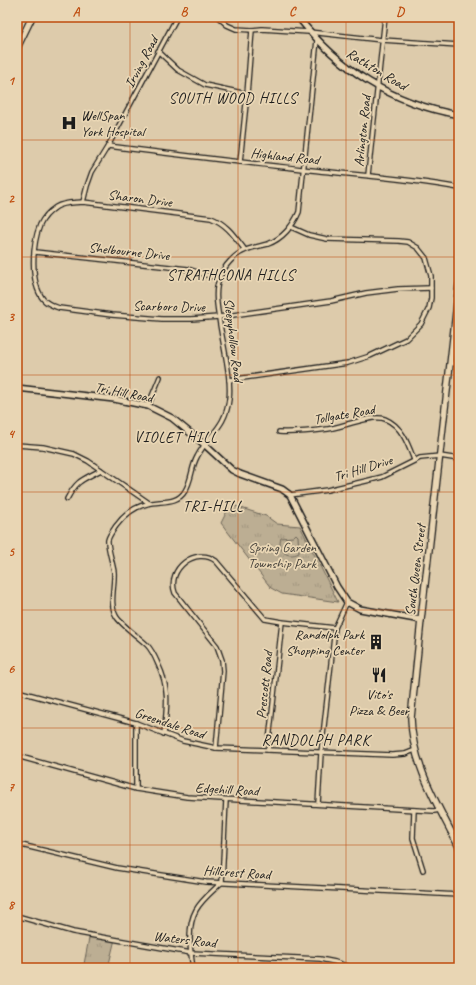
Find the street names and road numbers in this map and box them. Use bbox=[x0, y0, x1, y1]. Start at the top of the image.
street label: Irving Road bbox=[121, 31, 163, 91]
street label: Rathton Road bbox=[343, 45, 412, 95]
street label: Arlington Road bbox=[350, 92, 375, 167]
street label: Highland Road bbox=[250, 144, 323, 169]
street label: Sharon Drive bbox=[107, 186, 174, 211]
street label: Shelbourne Drive bbox=[88, 239, 172, 264]
street label: Scarboro Drive bbox=[133, 297, 207, 316]
street label: Sleepyhollow Road bbox=[220, 297, 247, 385]
street label: Tri Hill Road bbox=[94, 379, 157, 407]
street label: Tollgate Road bbox=[312, 400, 378, 428]
street label: Tri Hill Drive bbox=[332, 451, 396, 485]
street label: South Queen Street bbox=[401, 521, 430, 617]
street label: Prescott Road bbox=[253, 648, 277, 720]
street label: Greendale Road bbox=[133, 704, 209, 744]
street label: Edgehill Road bbox=[195, 779, 262, 800]
street label: Hillcrest Road bbox=[203, 862, 273, 883]
street label: Waters Road bbox=[153, 927, 219, 952]

